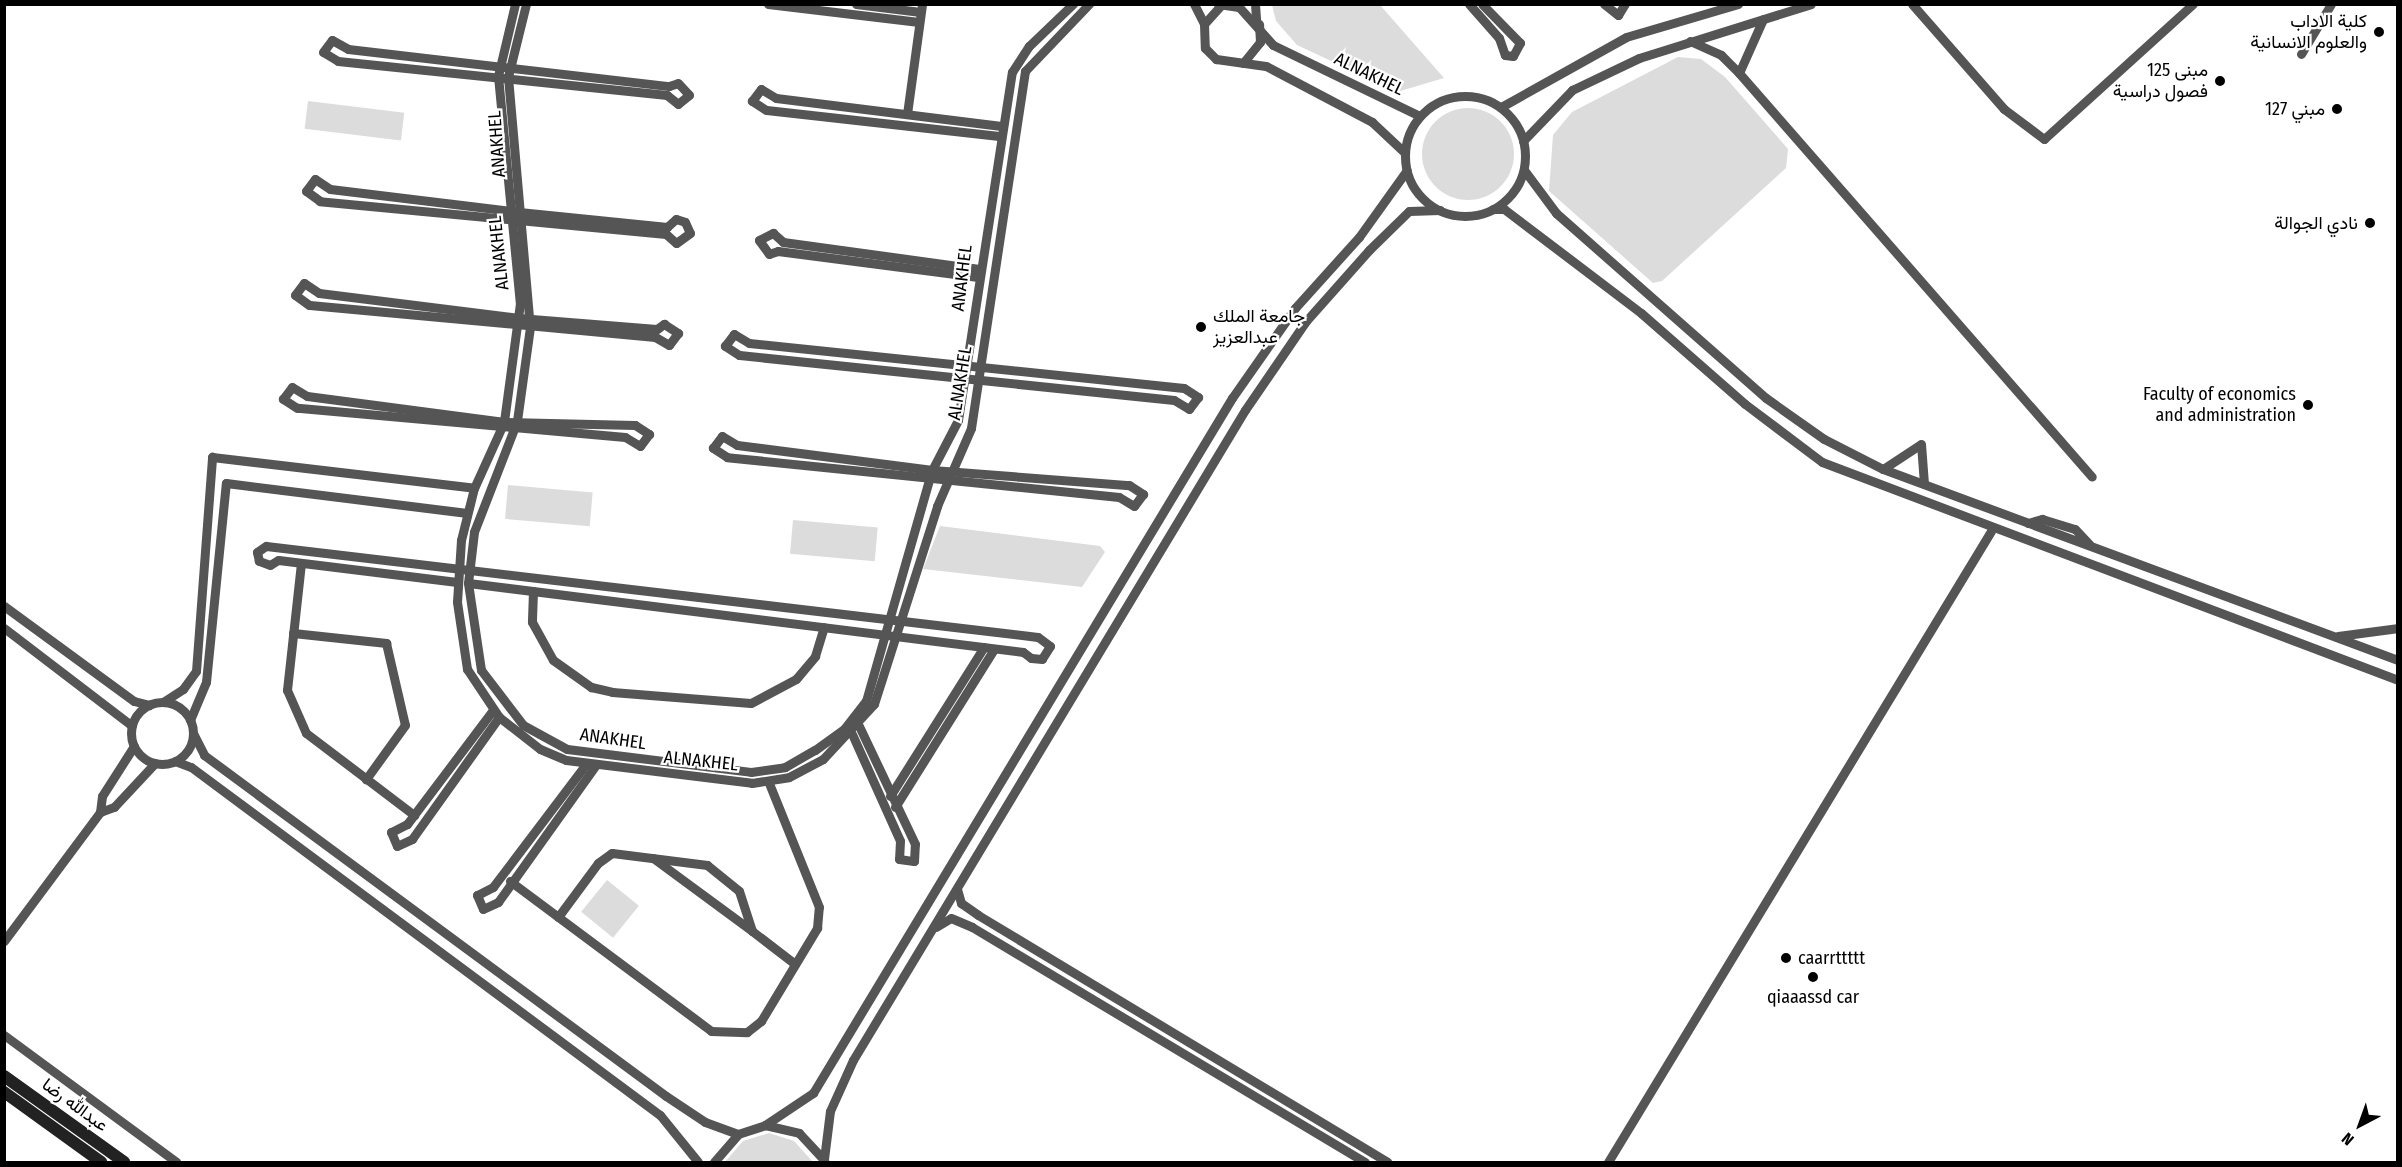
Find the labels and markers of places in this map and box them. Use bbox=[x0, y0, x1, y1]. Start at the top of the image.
place label: كلية الاداب والعلوم الانسانية bbox=[2250, 11, 2367, 54]
marker: كلية الاداب والعلوم الانسانية bbox=[2372, 25, 2386, 39]
place label: مبنى 125 فصول دراسية bbox=[2113, 60, 2208, 103]
marker: مبنى 125 فصول دراسية bbox=[2213, 74, 2227, 88]
place label: مبني 127 bbox=[2265, 98, 2325, 120]
marker: مبني 127 bbox=[2330, 102, 2344, 116]
place label: نادي الجوالة bbox=[2274, 212, 2358, 234]
marker: نادي الجوالة bbox=[2363, 216, 2377, 230]
place label: جامعة الملك عبدالعزيز bbox=[1213, 306, 1305, 348]
marker: جامعة الملك عبدالعزيز bbox=[1194, 320, 1208, 334]
place label: Faculty of economics and administration bbox=[2143, 384, 2296, 426]
marker: Faculty of economics and administration bbox=[2301, 398, 2315, 412]
place label: caarrttttt bbox=[1798, 947, 1865, 969]
marker: caarrttttt bbox=[1779, 951, 1793, 965]
marker: qiaaassd car bbox=[1806, 970, 1820, 984]
place label: qiaaassd car bbox=[1767, 986, 1859, 1008]

